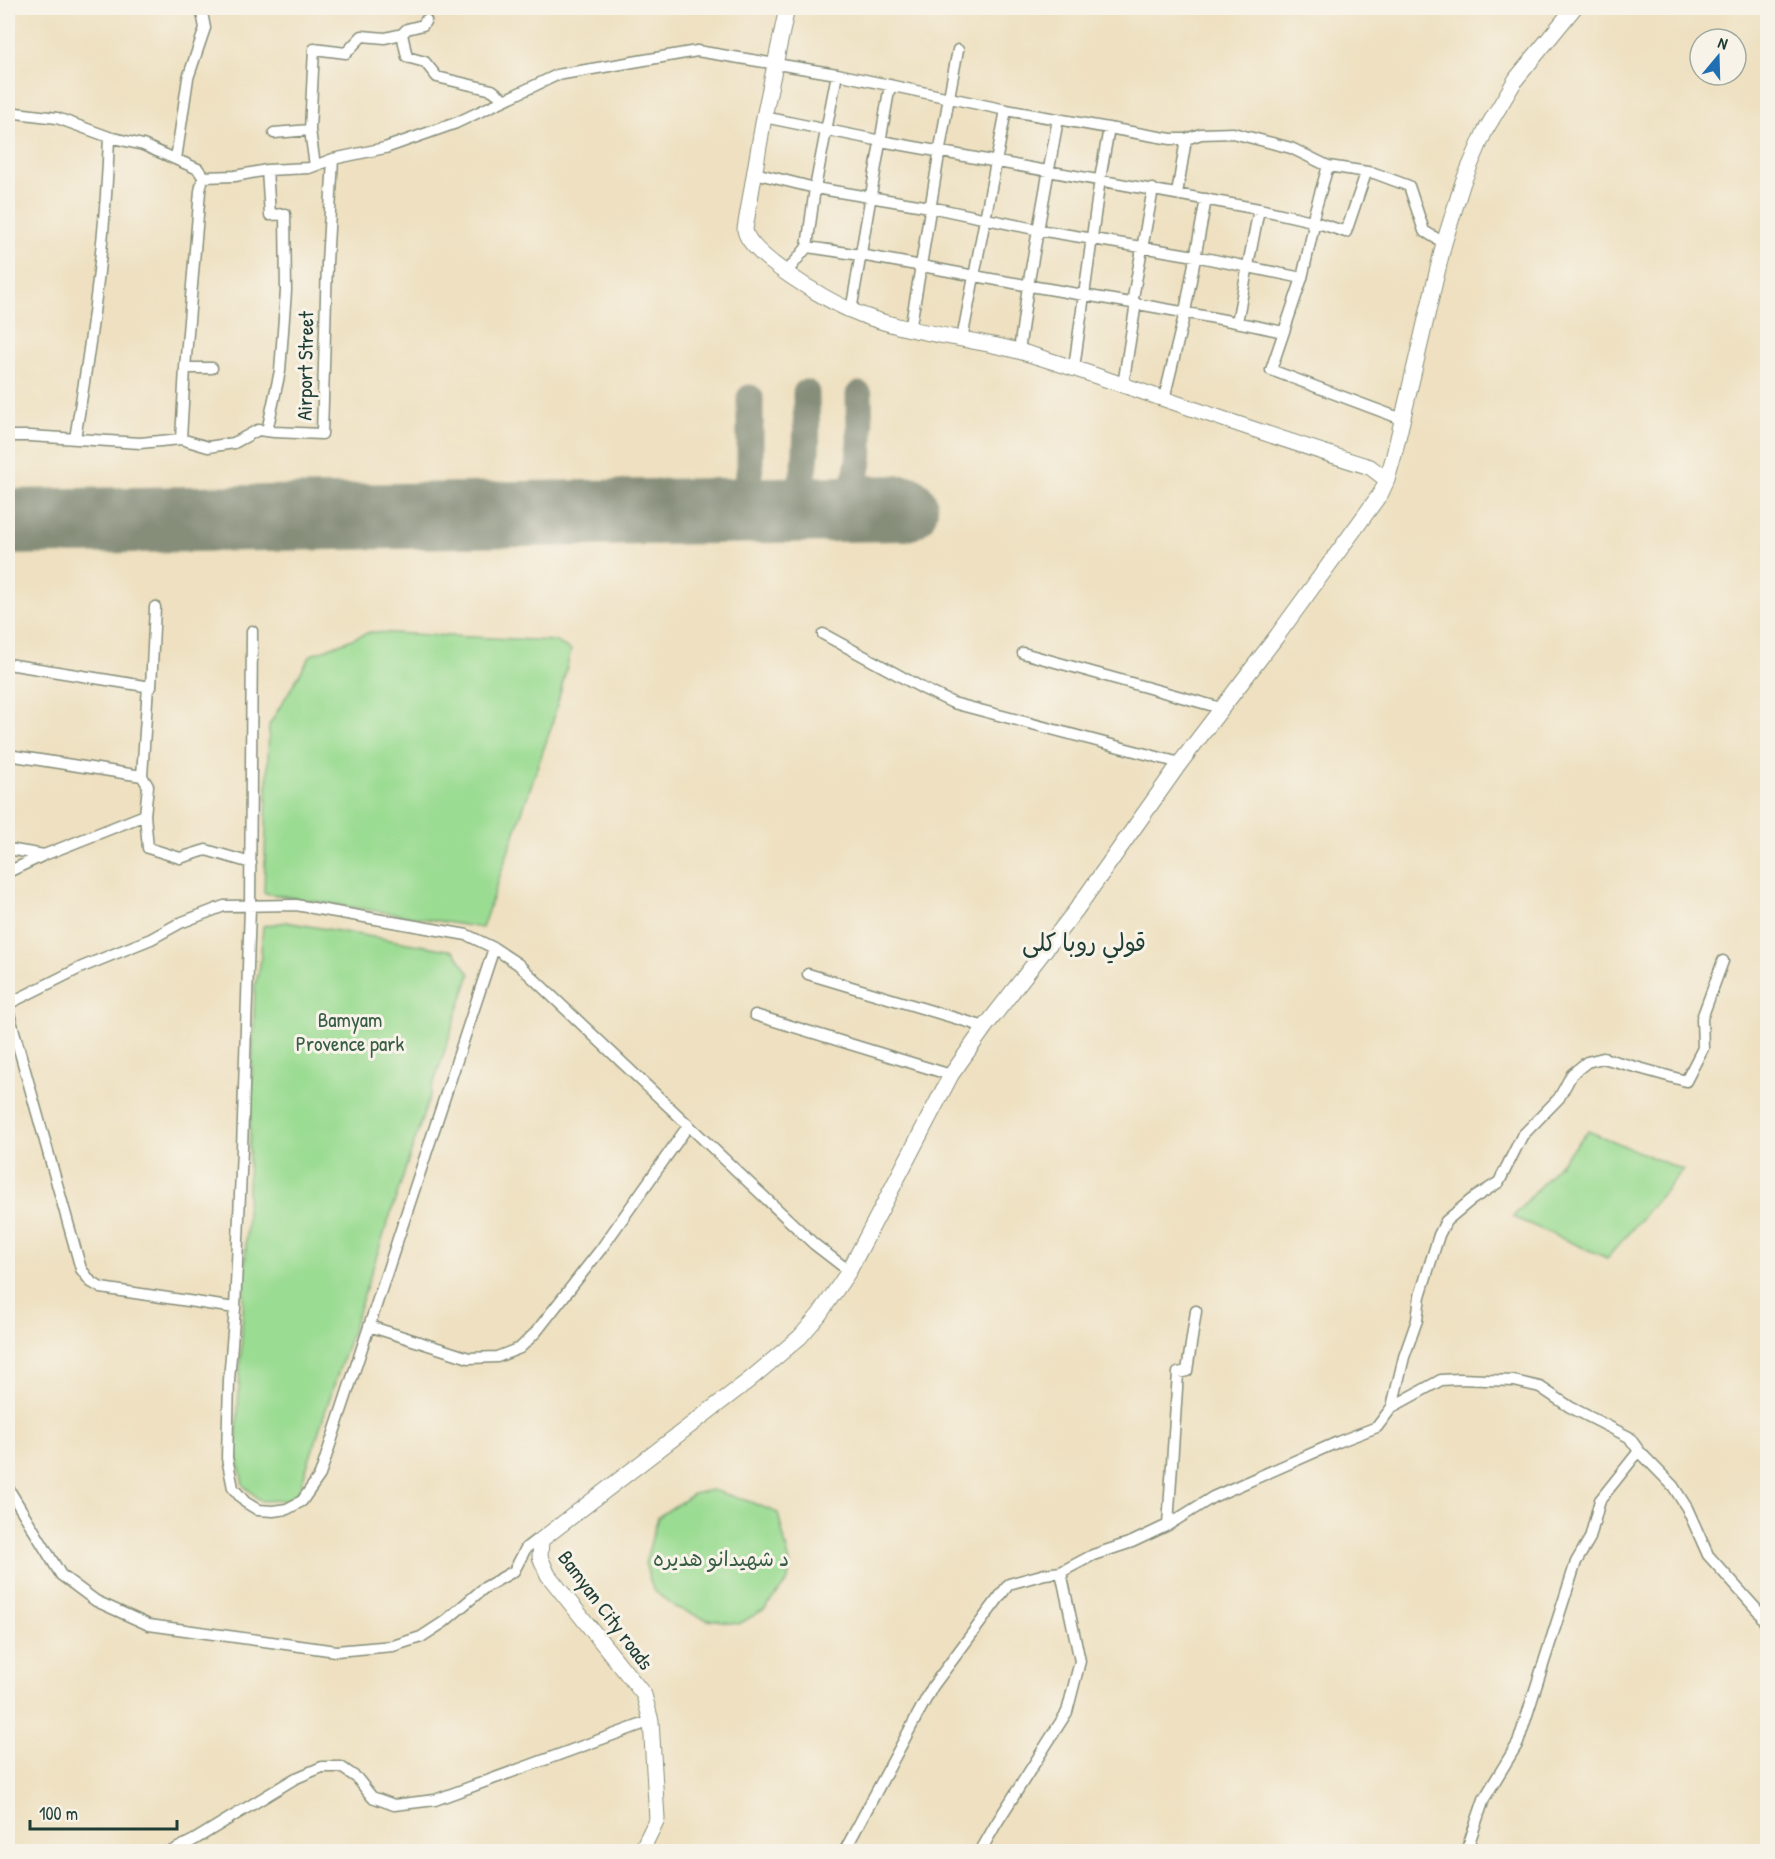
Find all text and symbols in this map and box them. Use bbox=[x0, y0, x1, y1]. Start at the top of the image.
north arrow bbox=[1688, 27, 1748, 87]
text: N bbox=[1715, 31, 1731, 55]
street label: Airport Street bbox=[290, 310, 320, 421]
district label: قولي روبا کلی bbox=[1022, 926, 1146, 964]
park label: Bamyam Provence park bbox=[296, 1005, 404, 1058]
street label: Bamyan City roads bbox=[551, 1544, 661, 1676]
park label: د شهیدانو هدیره bbox=[653, 1544, 789, 1573]
scale bar bbox=[30, 1793, 177, 1831]
text: 100 m bbox=[39, 1801, 78, 1826]

